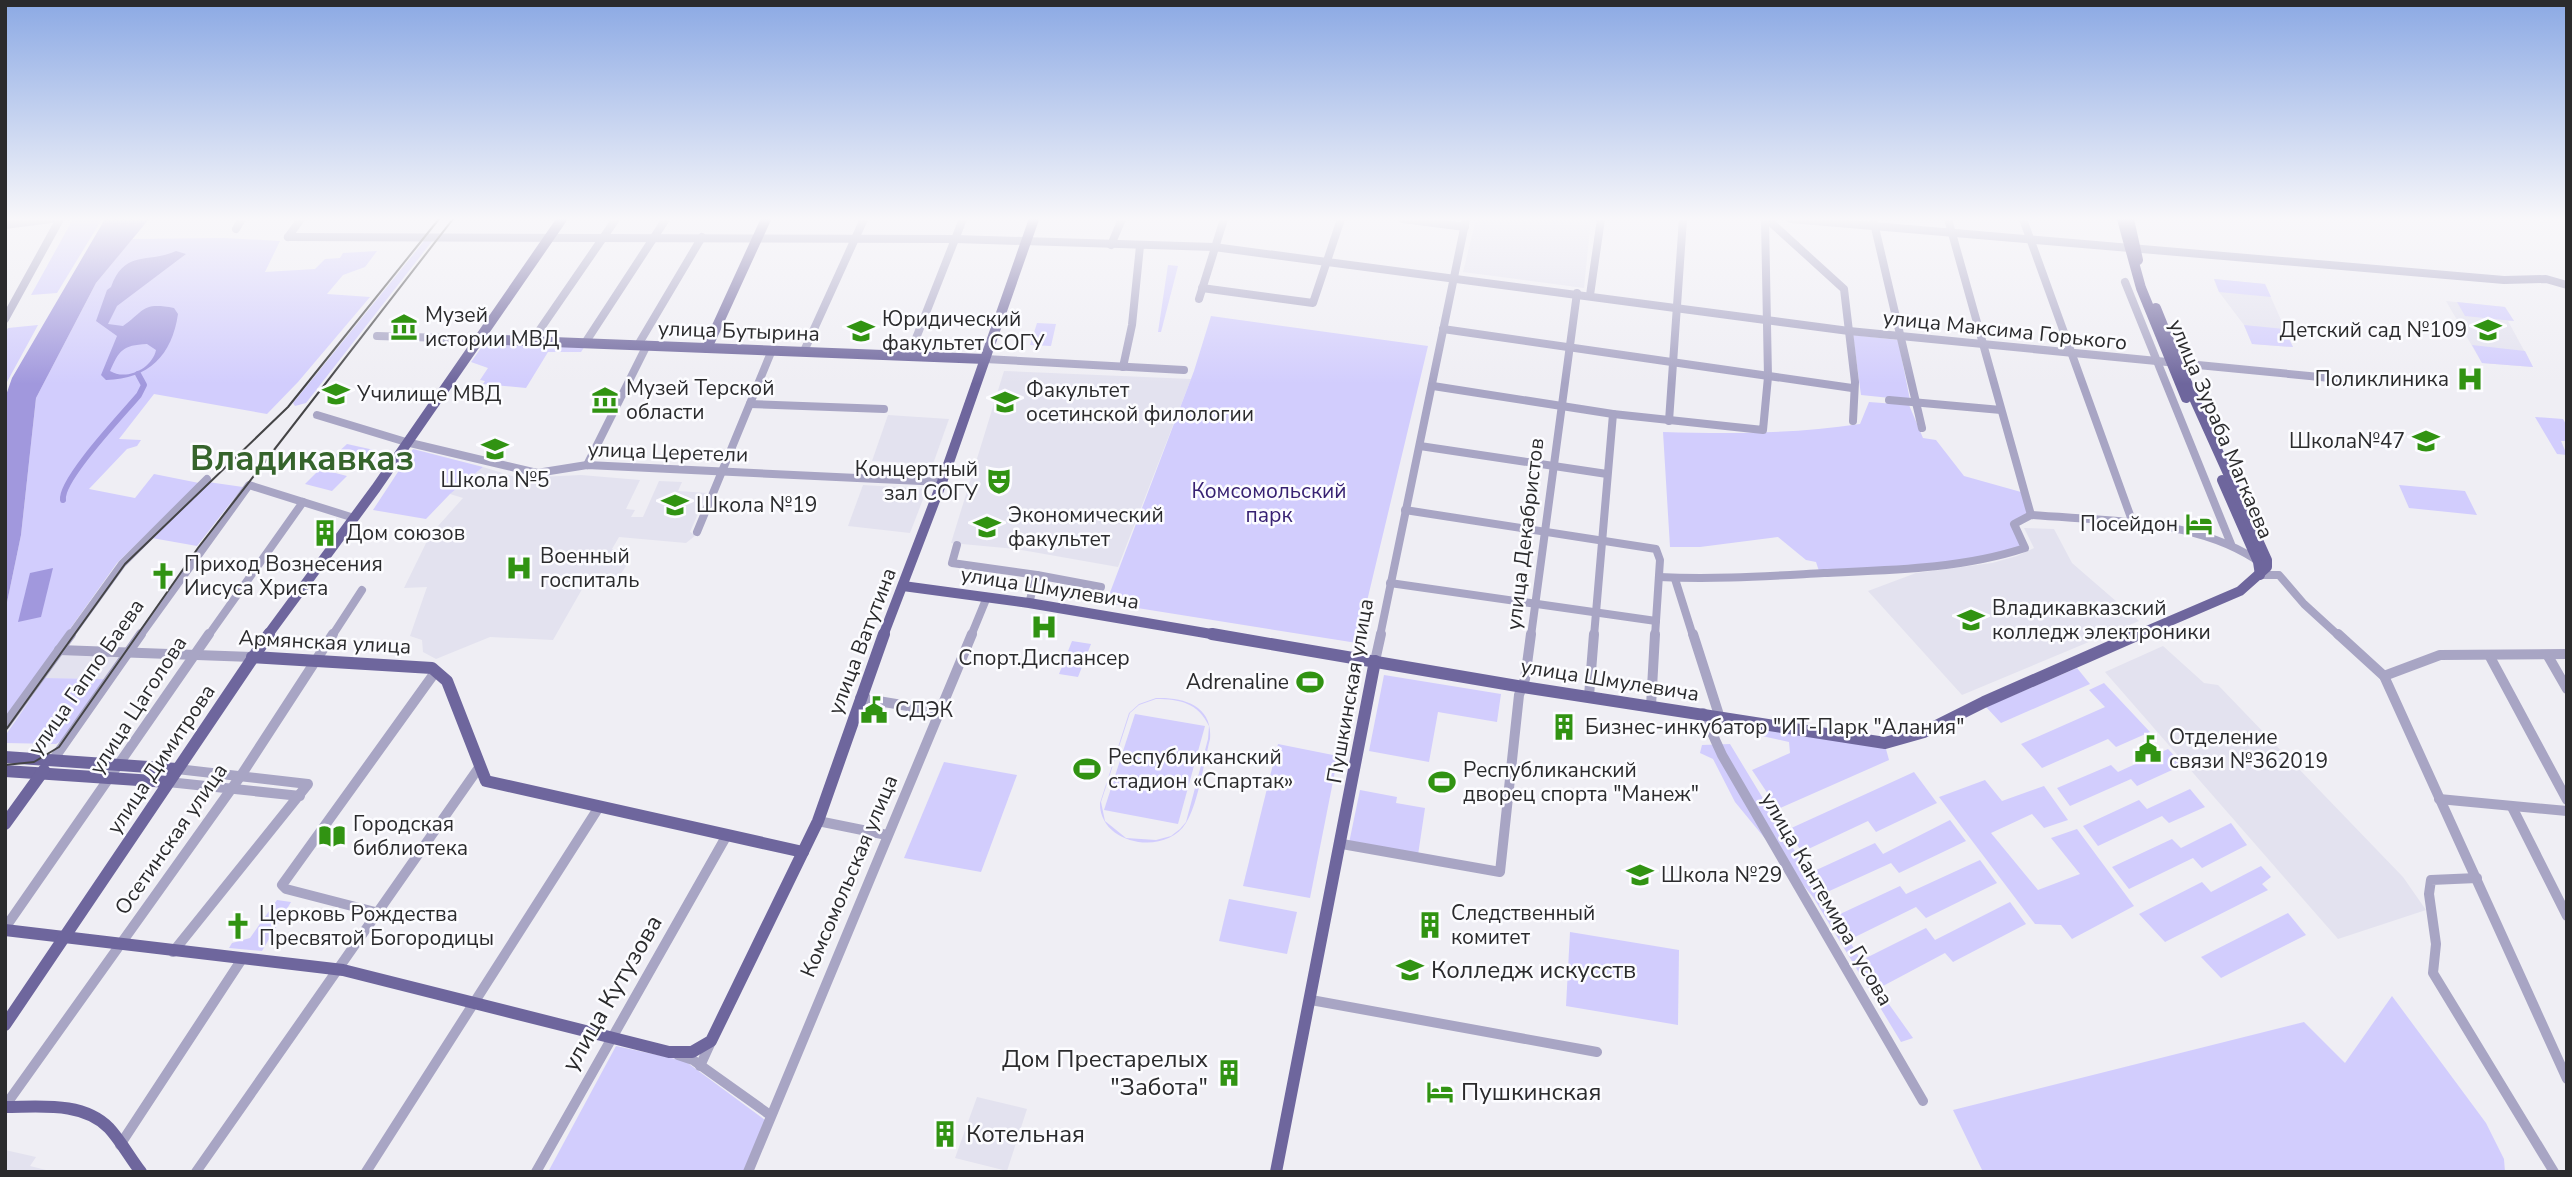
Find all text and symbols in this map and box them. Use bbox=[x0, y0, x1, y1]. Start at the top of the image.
place label: Музей истории МВД bbox=[425, 301, 559, 353]
street label: улица Максима Горького bbox=[1881, 303, 2129, 357]
place label: Юридический факультет СОГУ bbox=[882, 305, 1045, 357]
museum icon: Музей истории МВД bbox=[389, 312, 419, 342]
street label: улица Бутырина bbox=[658, 314, 820, 348]
street label: улица Зураба Магкаева bbox=[2162, 315, 2280, 543]
school or university icon: Детский сад №109 bbox=[2473, 315, 2503, 345]
school or university icon: Юридический факультет СОГУ bbox=[846, 316, 876, 346]
place label: Детский сад №109 bbox=[2280, 316, 2467, 344]
hospital icon: Поликлиника bbox=[2455, 364, 2485, 394]
place label: Поликлиника bbox=[2315, 365, 2449, 393]
place label: Музей Терской области bbox=[626, 374, 774, 426]
place label: Факультет осетинской филологии bbox=[1026, 376, 1254, 428]
school or university icon: Училище МВД bbox=[321, 379, 351, 409]
place label: Училище МВД bbox=[356, 380, 501, 408]
museum icon: Музей Терской области bbox=[590, 385, 620, 415]
school or university icon: Факультет осетинской филологии bbox=[990, 387, 1020, 417]
school or university icon: Школа№47 bbox=[2411, 426, 2441, 456]
place label: Школа№47 bbox=[2289, 427, 2405, 455]
school or university icon: Школа №5 bbox=[480, 434, 510, 464]
district label: Владикавказ bbox=[190, 435, 414, 482]
street label: улица Церетели bbox=[587, 435, 749, 469]
street label: улица Декабристов bbox=[1499, 436, 1551, 632]
place label: Концертный зал СОГУ bbox=[855, 455, 978, 507]
place label: Школа №5 bbox=[441, 466, 549, 494]
theatre icon: Концертный зал СОГУ bbox=[984, 466, 1014, 496]
park label: Комсомольский парк bbox=[1191, 477, 1347, 529]
school or university icon: Школа №19 bbox=[660, 490, 690, 520]
place label: Школа №19 bbox=[696, 491, 817, 519]
place label: Экономический факультет bbox=[1008, 501, 1164, 553]
hotel icon: Посейдон bbox=[2184, 509, 2214, 539]
place label: Посейдон bbox=[2080, 510, 2178, 538]
school or university icon: Экономический факультет bbox=[972, 512, 1002, 542]
building icon: Дом союзов bbox=[310, 518, 340, 548]
place label: Дом союзов bbox=[346, 519, 465, 547]
place label: Военный госпиталь bbox=[540, 542, 639, 594]
place label: Приход Вознесения Иисуса Христа bbox=[184, 550, 383, 602]
hospital icon: Военный госпиталь bbox=[504, 553, 534, 583]
street label: улица Шмулевича bbox=[959, 560, 1141, 616]
church icon: Приход Вознесения Иисуса Христа bbox=[148, 561, 178, 591]
street label: улица Ватутина bbox=[821, 564, 903, 718]
street label: улица Гаппо Баева bbox=[21, 593, 151, 761]
place label: Владикавказский колледж электроники bbox=[1992, 594, 2211, 646]
street label: Пушкинская улица bbox=[1320, 597, 1380, 785]
school or university icon: Владикавказский колледж электроники bbox=[1956, 605, 1986, 635]
hospital icon: Спорт.Диспансер bbox=[1029, 612, 1059, 642]
street label: Армянская улица bbox=[238, 623, 412, 661]
street label: улица Цаголова bbox=[83, 631, 193, 779]
place label: Спорт.Диспансер bbox=[958, 644, 1130, 672]
street label: улица Шмулевича bbox=[1519, 652, 1701, 708]
sports icon: Adrenaline bbox=[1295, 667, 1325, 697]
place label: Adrenaline bbox=[1186, 668, 1289, 696]
street label: улица Димитрова bbox=[100, 679, 222, 839]
public building icon: СДЭК bbox=[859, 695, 889, 725]
place label: СДЭК bbox=[895, 696, 954, 724]
building icon: Бизнес-инкубатор "ИТ-Парк "Алания" bbox=[1549, 712, 1579, 742]
place label: Бизнес-инкубатор "ИТ-Парк "Алания" bbox=[1585, 713, 1964, 741]
place label: Отделение связи №362019 bbox=[2169, 723, 2328, 775]
public building icon: Отделение связи №362019 bbox=[2133, 734, 2163, 764]
place label: Республиканский стадион «Спартак» bbox=[1108, 743, 1293, 795]
sports icon: Республиканский стадион «Спартак» bbox=[1072, 754, 1102, 784]
place label: Республиканский дворец спорта "Манеж" bbox=[1463, 756, 1699, 808]
street label: Осетинская улица bbox=[108, 758, 234, 920]
sports icon: Республиканский дворец спорта "Манеж" bbox=[1427, 767, 1457, 797]
street label: Комсомольская улица bbox=[794, 771, 904, 981]
street label: улица Кантемира Гусова bbox=[1754, 787, 1900, 1011]
place label: Городская библиотека bbox=[353, 810, 468, 862]
library icon: Городская библиотека bbox=[317, 821, 347, 851]
school or university icon: Школа №29 bbox=[1625, 860, 1655, 890]
place label: Школа №29 bbox=[1661, 861, 1782, 889]
place label: Следственный комитет bbox=[1451, 899, 1595, 951]
place label: Церковь Рождества Пресвятой Богородицы bbox=[259, 900, 494, 952]
street label: улица Кутузова bbox=[554, 909, 670, 1077]
building icon: Следственный комитет bbox=[1415, 910, 1445, 940]
church icon: Церковь Рождества Пресвятой Богородицы bbox=[223, 911, 253, 941]
place label: Колледж искусств bbox=[1431, 954, 1636, 986]
school or university icon: Колледж искусств bbox=[1395, 955, 1425, 985]
place label: Дом Престарелых "Забота" bbox=[1002, 1043, 1208, 1103]
building icon: Дом Престарелых "Забота" bbox=[1214, 1058, 1244, 1088]
place label: Пушкинская bbox=[1461, 1076, 1601, 1108]
hotel icon: Пушкинская bbox=[1425, 1077, 1455, 1107]
place label: Котельная bbox=[966, 1118, 1085, 1150]
building icon: Котельная bbox=[930, 1119, 960, 1149]

